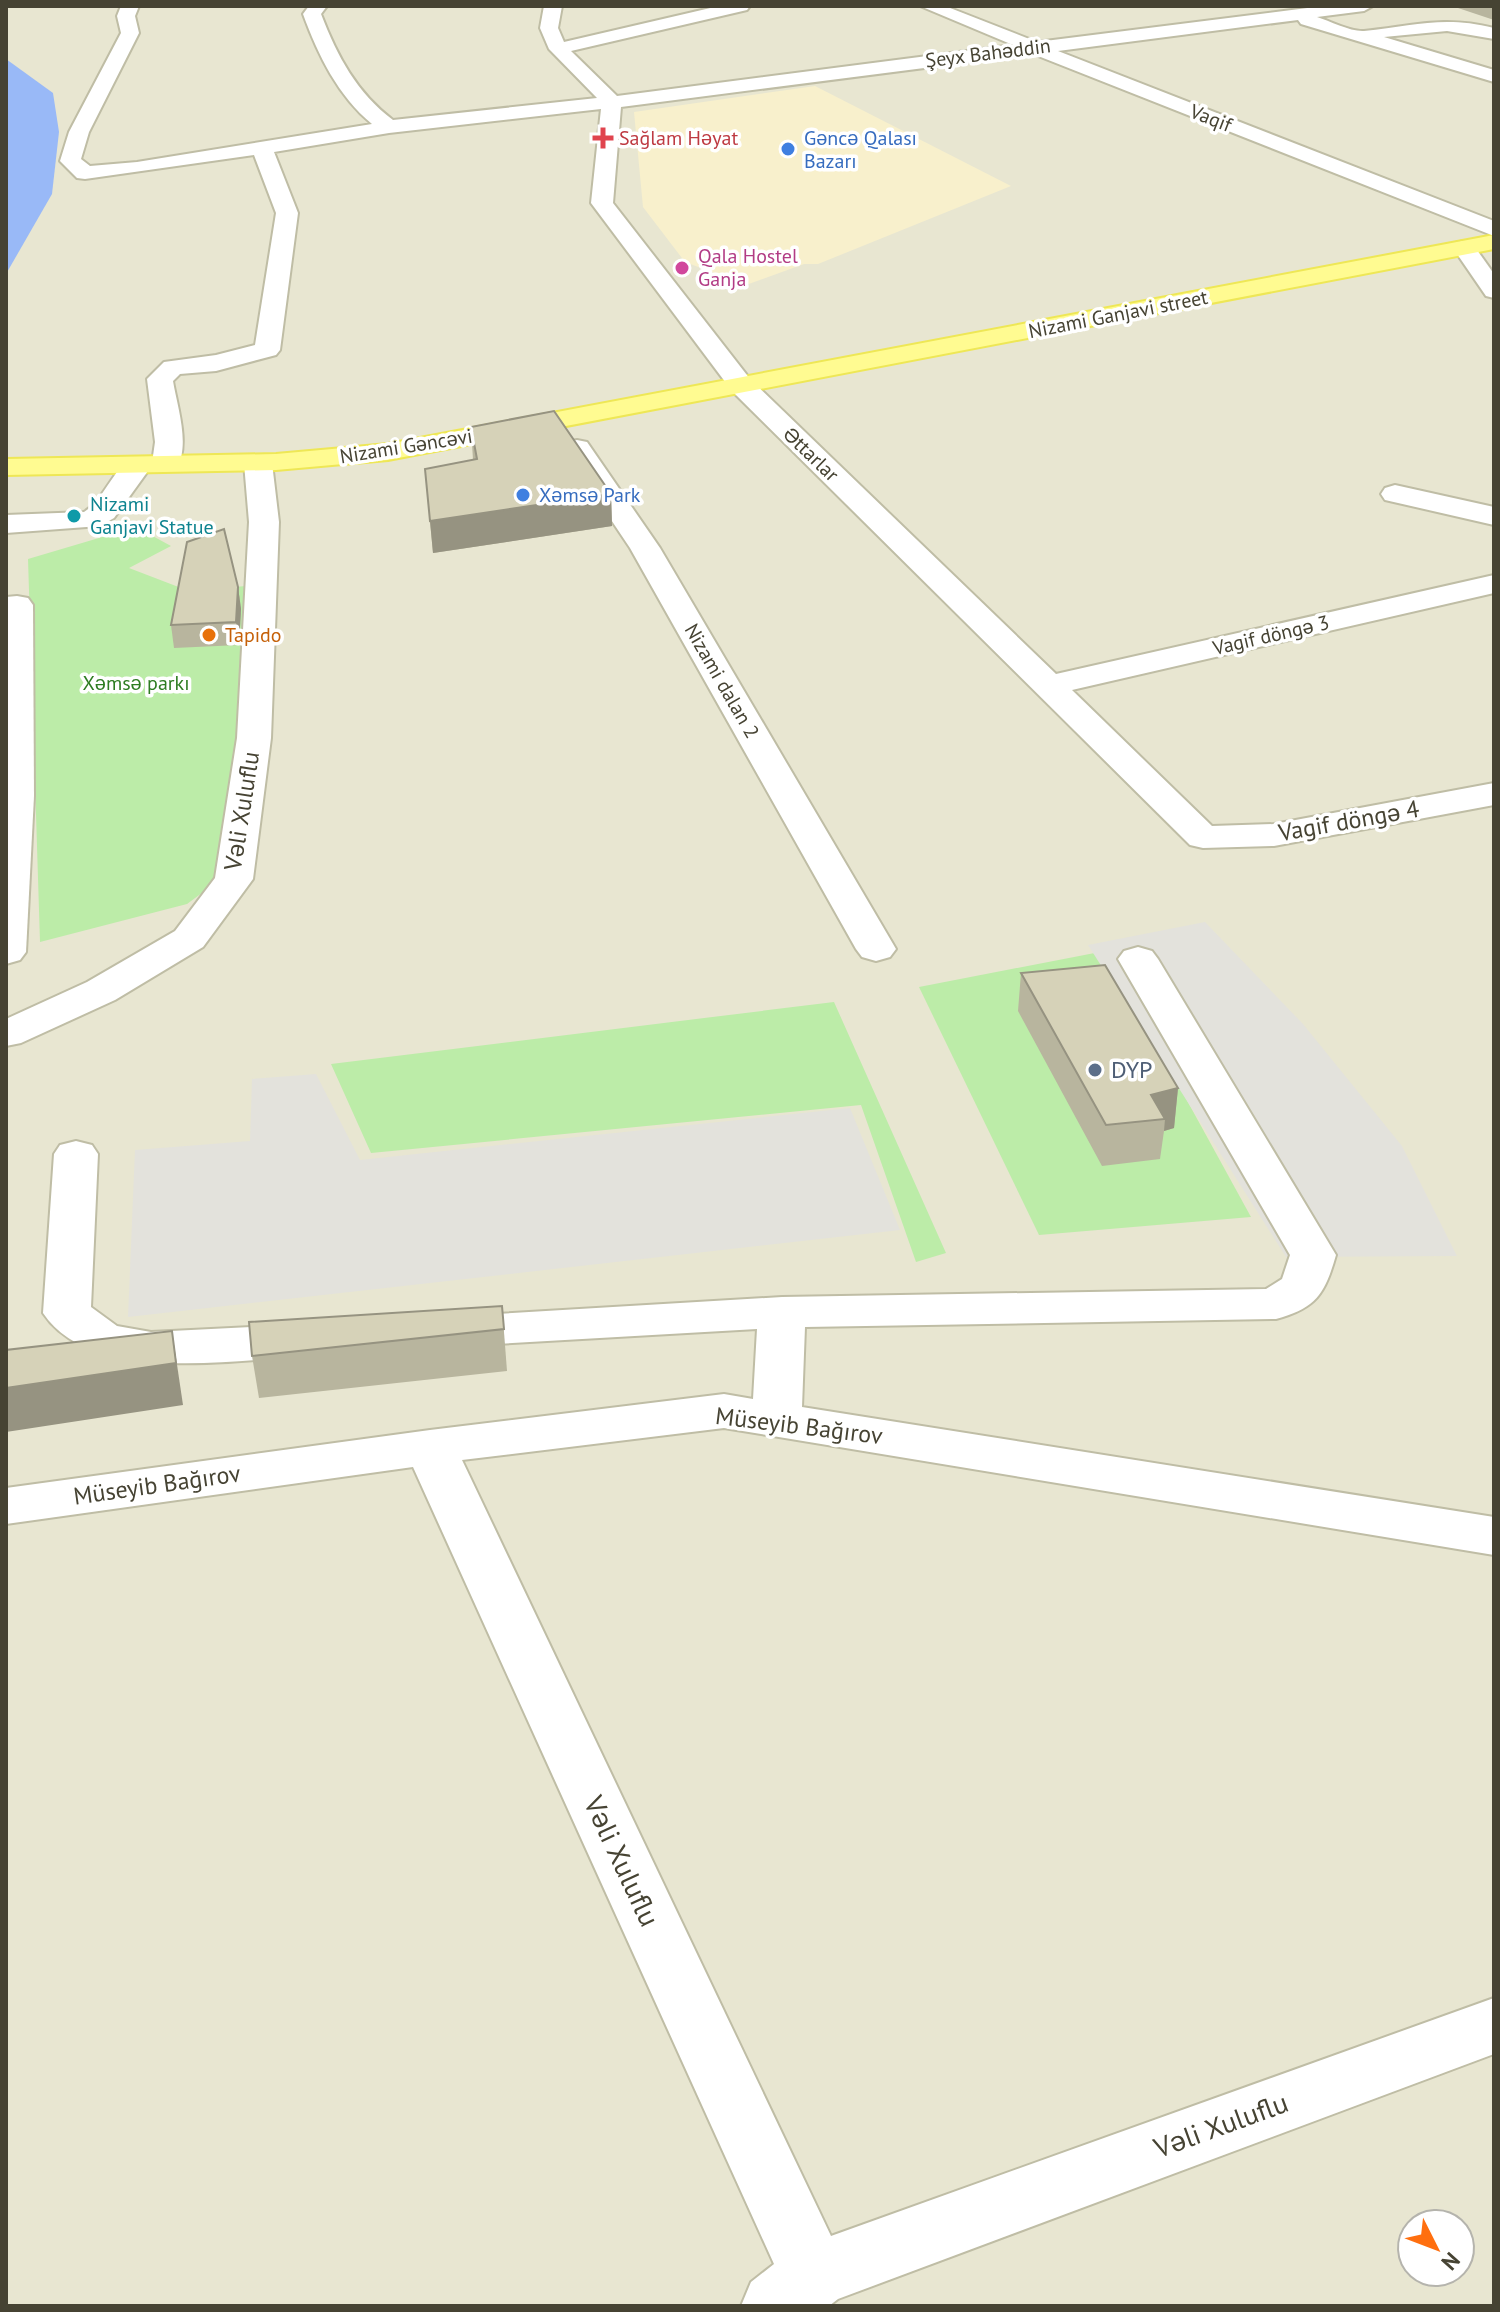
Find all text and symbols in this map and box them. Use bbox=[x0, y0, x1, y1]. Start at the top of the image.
street label: Şeyx Bahəddin bbox=[924, 32, 1052, 74]
street label: Vaqif bbox=[1185, 98, 1237, 138]
place label: Sağlam Həyat bbox=[619, 125, 738, 151]
place label: Gəncə Qalası Bazarı bbox=[804, 125, 917, 174]
marker: Sağlam Həyat bbox=[594, 129, 612, 147]
marker: Gəncə Qalası Bazarı bbox=[779, 140, 797, 158]
place label: Qala Hostel Ganja bbox=[698, 243, 798, 292]
marker: Qala Hostel Ganja bbox=[673, 259, 691, 277]
street label: Nizami Ganjavi street bbox=[1026, 284, 1210, 344]
street label: Əttarlar bbox=[778, 421, 845, 487]
street label: Nizami Gəncəvi bbox=[338, 423, 474, 469]
place label: Xəmsə Park bbox=[539, 482, 641, 508]
marker: Xəmsə Park bbox=[514, 486, 532, 504]
place label: Nizami Ganjavi Statue bbox=[90, 491, 214, 540]
marker: Nizami Ganjavi Statue bbox=[65, 507, 83, 525]
street label: Vagif döngə 3 bbox=[1209, 609, 1332, 661]
street label: Nizami dalan 2 bbox=[679, 619, 765, 743]
place label: Tapido bbox=[225, 622, 282, 648]
marker: Tapido bbox=[200, 626, 218, 644]
park label: Xəmsə parkı bbox=[82, 670, 190, 696]
street label: Vəli Xuluflu bbox=[217, 749, 266, 874]
street label: Vagif döngə 4 bbox=[1275, 793, 1422, 848]
place label: DYP bbox=[1111, 1054, 1153, 1085]
marker: DYP bbox=[1086, 1061, 1104, 1079]
street label: Müseyib Bağırov bbox=[714, 1400, 885, 1451]
street label: Müseyib Bağırov bbox=[71, 1457, 243, 1512]
street label: Vəli Xuluflu bbox=[576, 1789, 669, 1932]
street label: Vəli Xuluflu bbox=[1148, 2083, 1293, 2166]
north arrow bbox=[1396, 2208, 1476, 2288]
text: N bbox=[1436, 2247, 1466, 2276]

